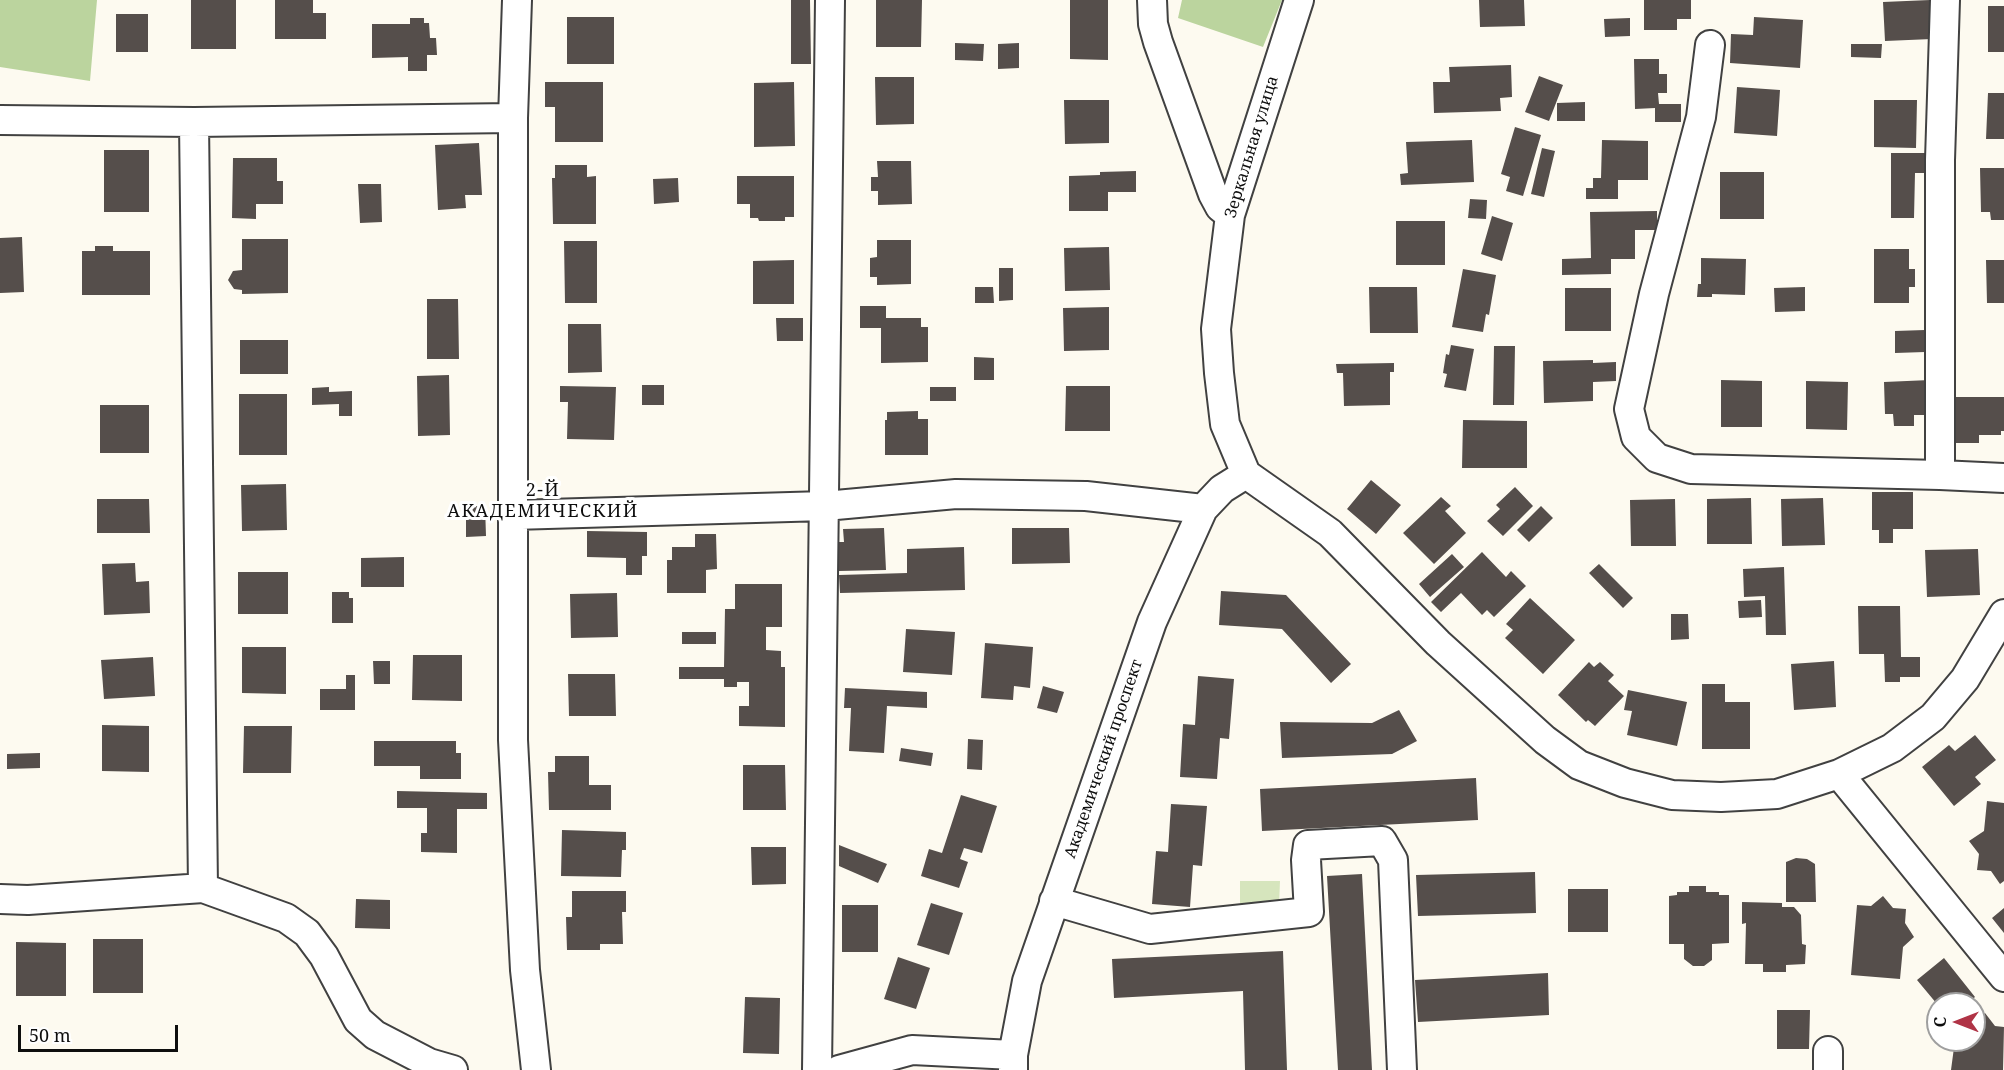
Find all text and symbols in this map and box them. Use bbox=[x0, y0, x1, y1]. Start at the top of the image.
street label: Зеркальная улица bbox=[1221, 74, 1283, 220]
district label: 2-Й АКАДЕМИЧЕСКИЙ bbox=[447, 480, 639, 522]
street label: Академический проспект bbox=[1061, 657, 1147, 861]
north arrow bbox=[1926, 992, 1986, 1052]
scale bar bbox=[21, 1013, 182, 1051]
text: С bbox=[1929, 1017, 1951, 1027]
text: 50 m bbox=[29, 1023, 71, 1047]

